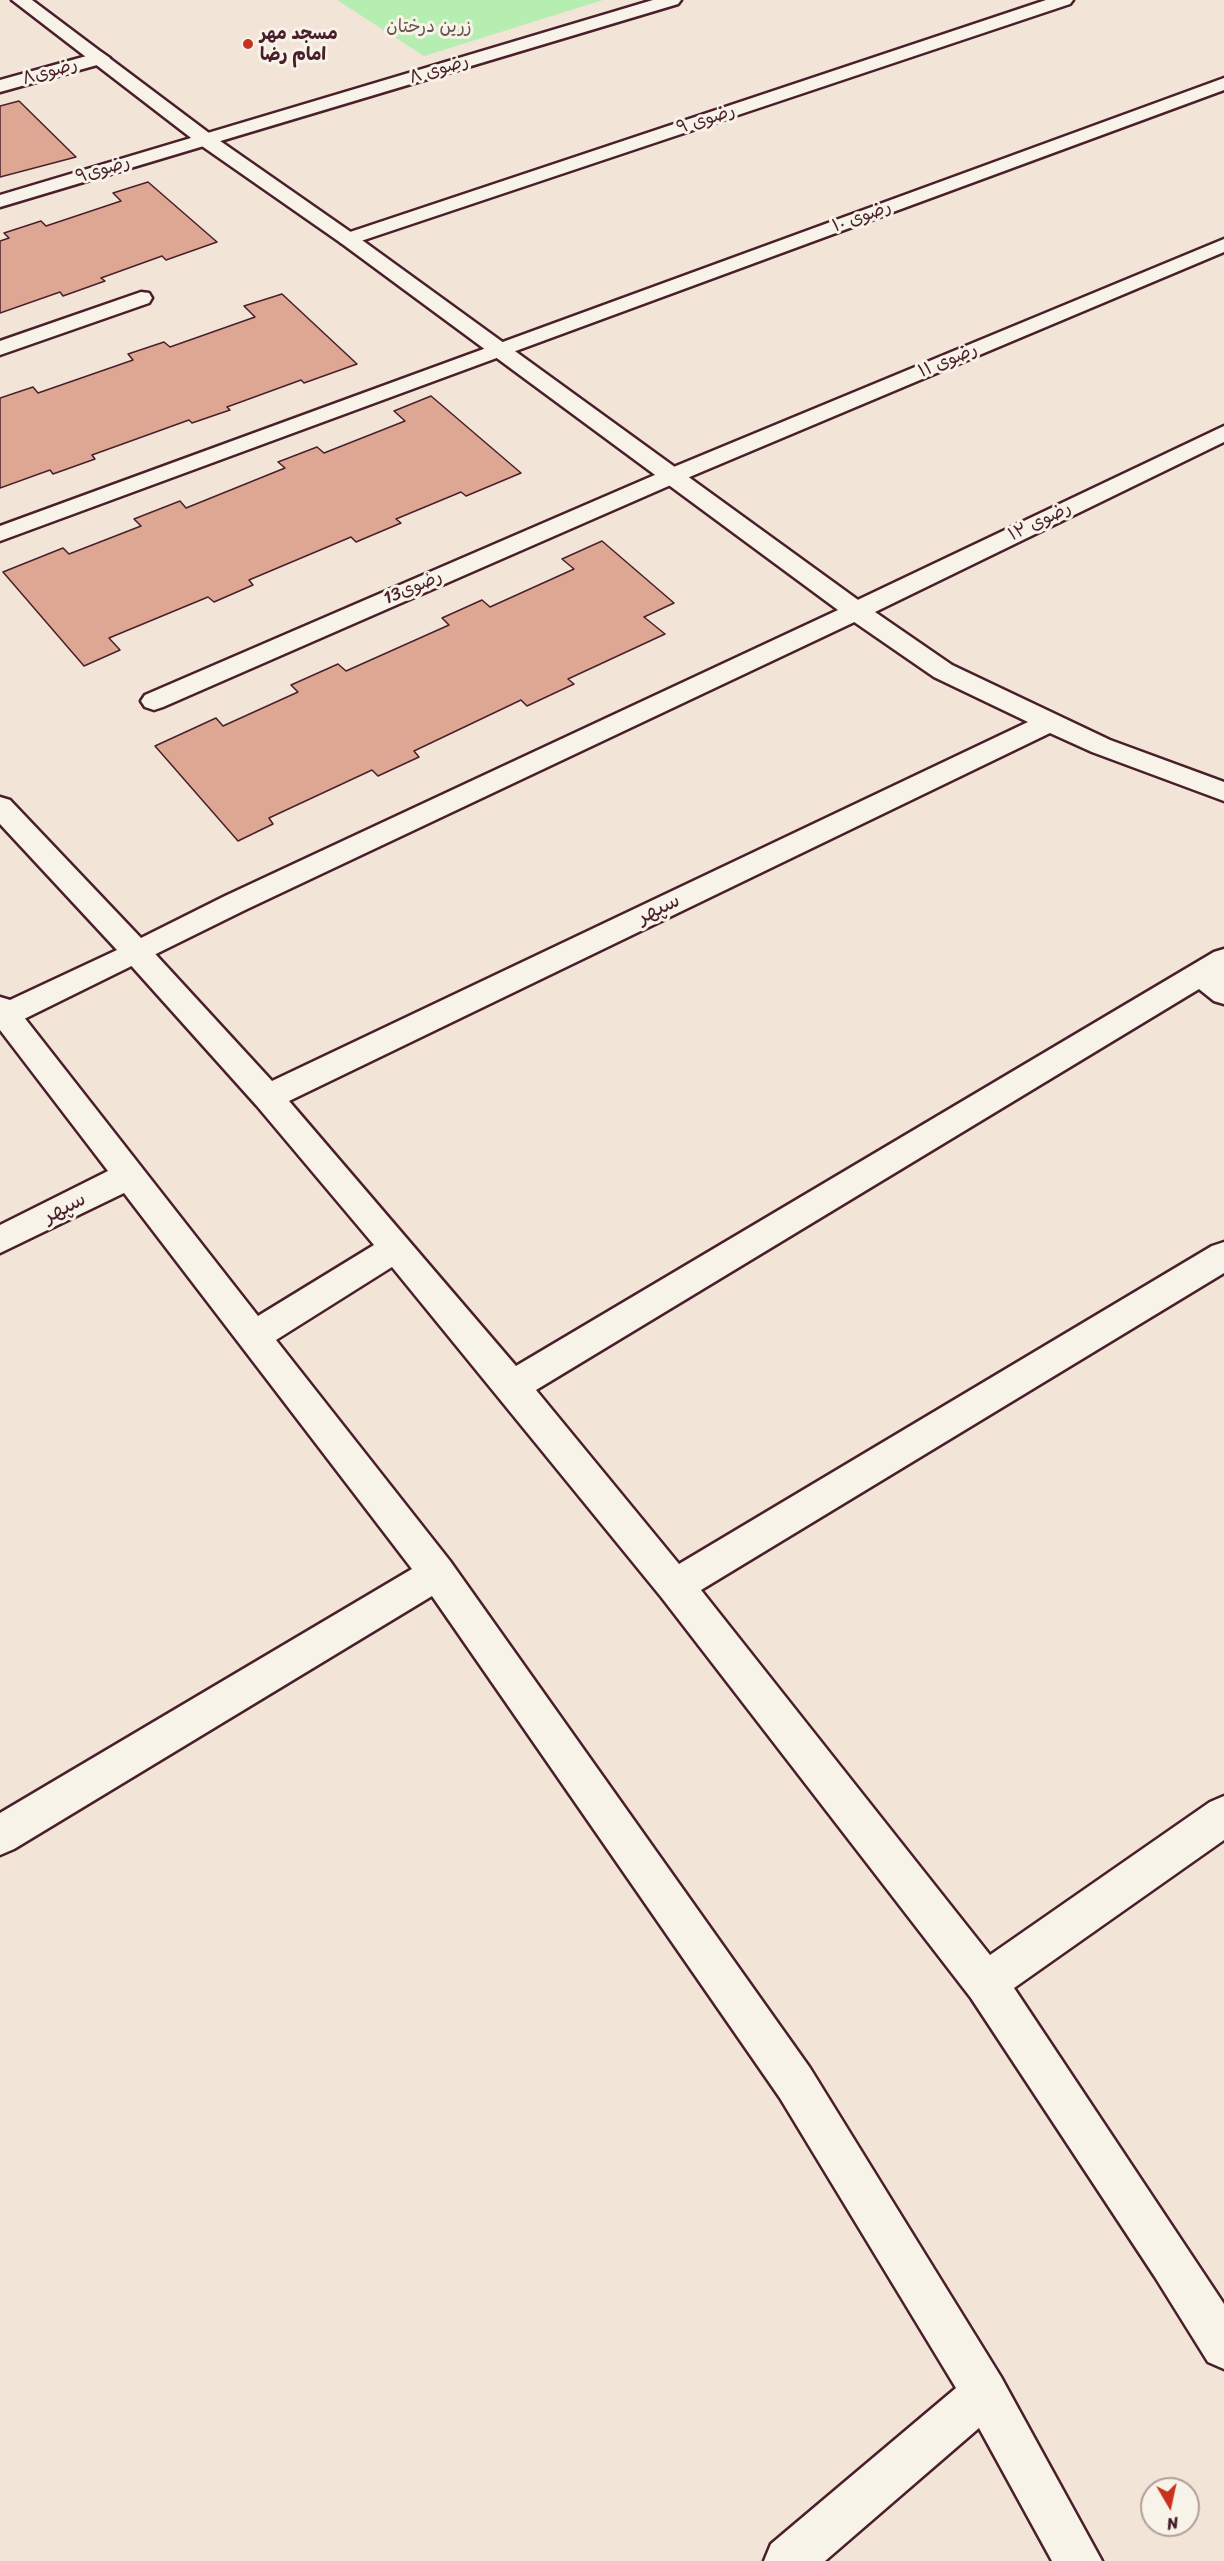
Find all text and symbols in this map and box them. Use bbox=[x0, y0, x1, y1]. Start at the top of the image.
park label: زرین درختان bbox=[386, 16, 472, 38]
place label: مسجد مهر امام رضا bbox=[260, 23, 338, 66]
marker: مسجد مهر امام رضا bbox=[241, 37, 255, 51]
street label: رضوی ۸ bbox=[407, 51, 471, 89]
street label: رضوی۸ bbox=[20, 54, 80, 90]
street label: رضوی ۹ bbox=[674, 100, 738, 140]
street label: رضوی۹ bbox=[73, 152, 133, 188]
street label: رضوی ۱۰ bbox=[830, 196, 894, 238]
street label: رضوی ۱۱ bbox=[915, 339, 981, 383]
street label: رضوی ۱۲ bbox=[1005, 498, 1075, 546]
street label: رضوی13 bbox=[380, 566, 446, 610]
street label: سپهر bbox=[633, 887, 685, 931]
street label: سپهر bbox=[39, 1186, 91, 1230]
north arrow bbox=[1140, 2477, 1200, 2537]
text: N bbox=[1165, 2508, 1180, 2538]

